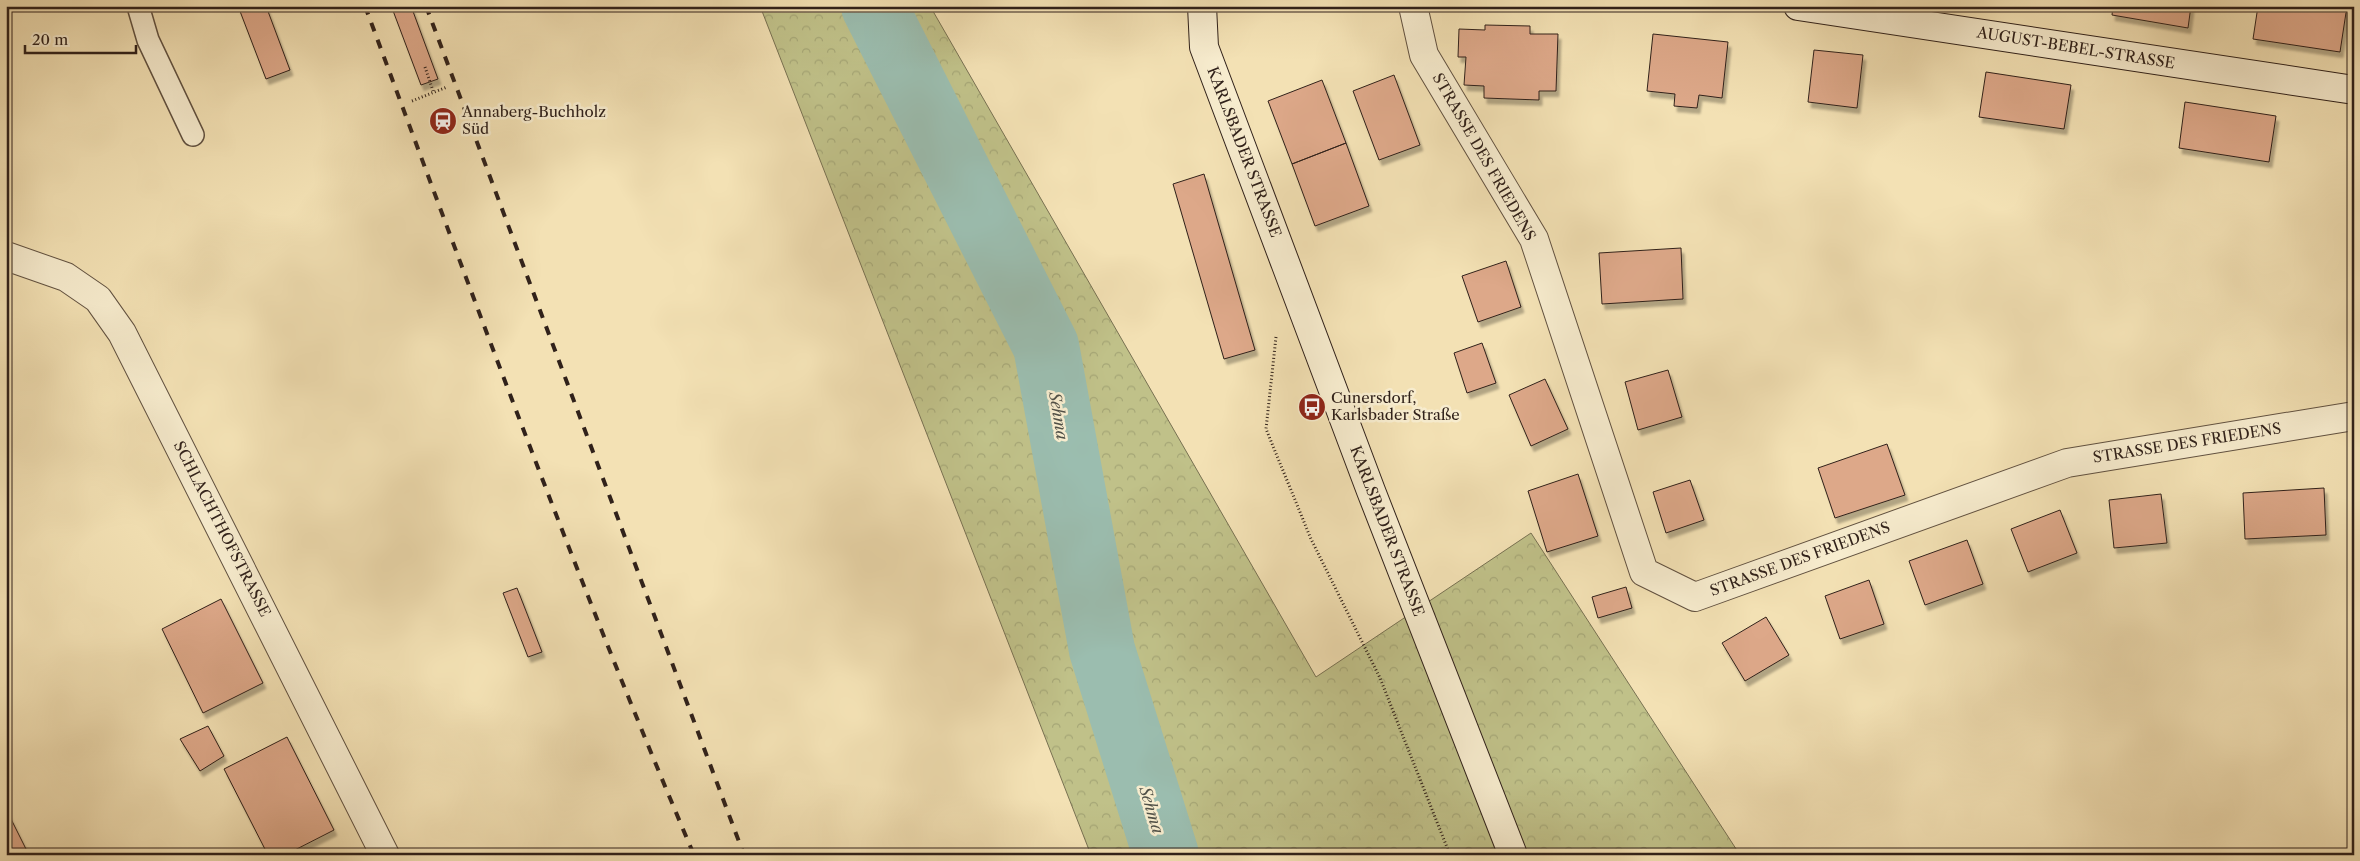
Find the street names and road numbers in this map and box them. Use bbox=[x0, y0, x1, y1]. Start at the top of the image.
street label: AUGUST-BEBEL-STRASSE bbox=[1975, 22, 2176, 73]
street label: KARLSBADER STRASSE bbox=[1203, 64, 1286, 240]
street label: STRASSE DES FRIEDENS bbox=[1429, 70, 1540, 244]
street label: STRASSE DES FRIEDENS bbox=[2091, 418, 2282, 467]
street label: SCHLACHTHOFSTRASSE bbox=[170, 438, 275, 620]
street label: KARLSBADER STRASSE bbox=[1346, 443, 1429, 619]
street label: STRASSE DES FRIEDENS bbox=[1707, 517, 1893, 600]

